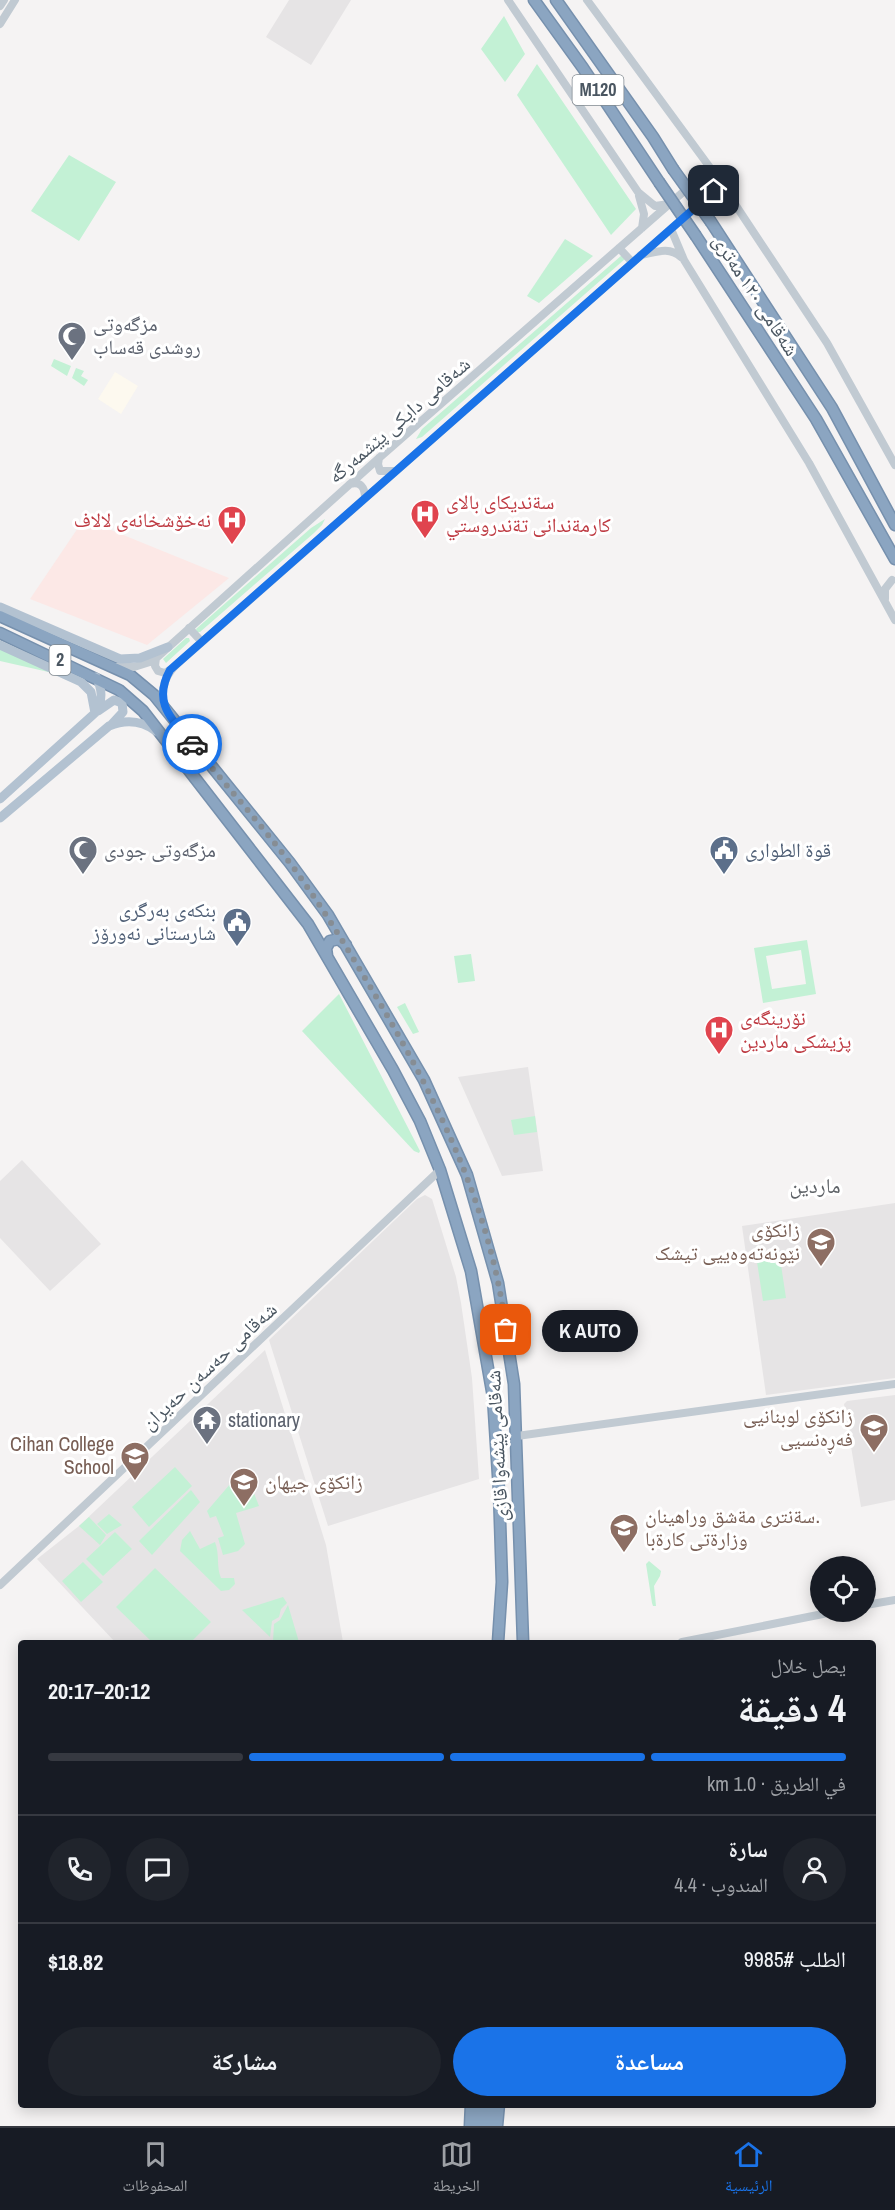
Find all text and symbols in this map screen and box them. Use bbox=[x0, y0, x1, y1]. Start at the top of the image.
road number: M120 bbox=[572, 75, 624, 105]
pin bbox=[688, 165, 739, 216]
icon: home bbox=[697, 174, 730, 207]
street label: شەقامی ١٢٠ مەتری bbox=[707, 229, 806, 361]
place label: مزگەوتی روشدی قەساب bbox=[93, 310, 201, 360]
mosque icon: مزگەوتی روشدی قەساب bbox=[56, 320, 88, 362]
street label: شەقامی دایکی پێشمەرگە bbox=[322, 350, 476, 489]
place label: سةنديكاى بالاى كارمةندانى تةندروستي bbox=[446, 488, 611, 541]
hospital icon: سةنديكاى بالاى كارمةندانى تةندروستي bbox=[409, 498, 441, 540]
hospital icon: نەخۆشخانەی لالاف bbox=[216, 504, 248, 546]
place label: نەخۆشخانەی لالاف bbox=[74, 506, 211, 533]
road number: 2 bbox=[50, 645, 70, 675]
courier bbox=[162, 714, 222, 774]
icon: car bbox=[176, 728, 209, 761]
mosque icon: مزگەوتی جودی bbox=[67, 834, 99, 876]
public building icon: قوة الطواری bbox=[708, 834, 740, 876]
place label: مزگەوتی جودی bbox=[104, 836, 216, 863]
place label: قوة الطواری bbox=[745, 836, 831, 863]
place label: بنکەی بەرگری شارستانی نەورۆز bbox=[91, 896, 216, 946]
public building icon: بنکەی بەرگری شارستانی نەورۆز bbox=[221, 906, 253, 948]
place label: نۆرینگەی پزیشکی ماردین bbox=[740, 1004, 851, 1054]
hospital icon: نۆرینگەی پزیشکی ماردین bbox=[703, 1014, 735, 1056]
district label: ماردین bbox=[789, 1171, 841, 1200]
place label: زانکۆی نێونەتەوەییی تیشک bbox=[655, 1216, 800, 1266]
school or university icon: زانکۆی نێونەتەوەییی تیشک bbox=[805, 1226, 837, 1268]
street label: شەقامی حەسەن حەیران bbox=[135, 1296, 282, 1436]
pin bbox=[480, 1304, 531, 1355]
callout: K AUTO bbox=[542, 1309, 638, 1351]
icon: bag bbox=[489, 1313, 522, 1346]
text: K AUTO bbox=[559, 1317, 621, 1344]
street label: شەقامی پێشەوا قازی bbox=[479, 1370, 514, 1522]
place label: زانکۆی لوبنانیی فەڕەنسیی bbox=[743, 1402, 853, 1455]
temple icon: stationary bbox=[191, 1404, 223, 1446]
place label: stationary bbox=[228, 1406, 301, 1433]
school or university icon: زانکۆی لوبنانیی فەڕەنسیی bbox=[858, 1412, 890, 1454]
place label: Cihan College School bbox=[10, 1430, 114, 1480]
school or university icon: Cihan College School bbox=[119, 1440, 151, 1482]
school or university icon: زانکۆی جیھان bbox=[228, 1466, 260, 1508]
place label: زانکۆی جیھان bbox=[265, 1468, 363, 1495]
place label: سةنترى مةشق وراهينان. وزارةتى كارةبا bbox=[645, 1502, 820, 1552]
school or university icon: سةنترى مةشق وراهينان. وزارةتى كارةبا bbox=[608, 1512, 640, 1554]
map controls bbox=[810, 1556, 876, 1622]
button: locate bbox=[810, 1556, 876, 1622]
text: يصل خلال bbox=[770, 1652, 846, 1679]
text: 20:12–20:17 bbox=[48, 1676, 150, 1706]
text: 4 دقيقة bbox=[737, 1682, 846, 1734]
text: في الطريق · 1.0 km bbox=[707, 1770, 846, 1797]
text: سارة bbox=[729, 1834, 768, 1864]
button: phone bbox=[48, 1838, 111, 1901]
button: chat bbox=[126, 1838, 189, 1901]
button: person bbox=[783, 1838, 846, 1901]
text: المندوب · 4.4 bbox=[674, 1871, 768, 1898]
text: الطلب #9985 bbox=[744, 1944, 846, 1974]
text: $18.82 bbox=[48, 1947, 103, 1977]
button: مشاركة bbox=[48, 2027, 441, 2096]
button: مساعدة bbox=[453, 2027, 846, 2096]
tab: المحفوظات bbox=[123, 2138, 188, 2201]
tab: الخريطة bbox=[433, 2138, 480, 2201]
tab: الرئيسية bbox=[725, 2138, 772, 2201]

